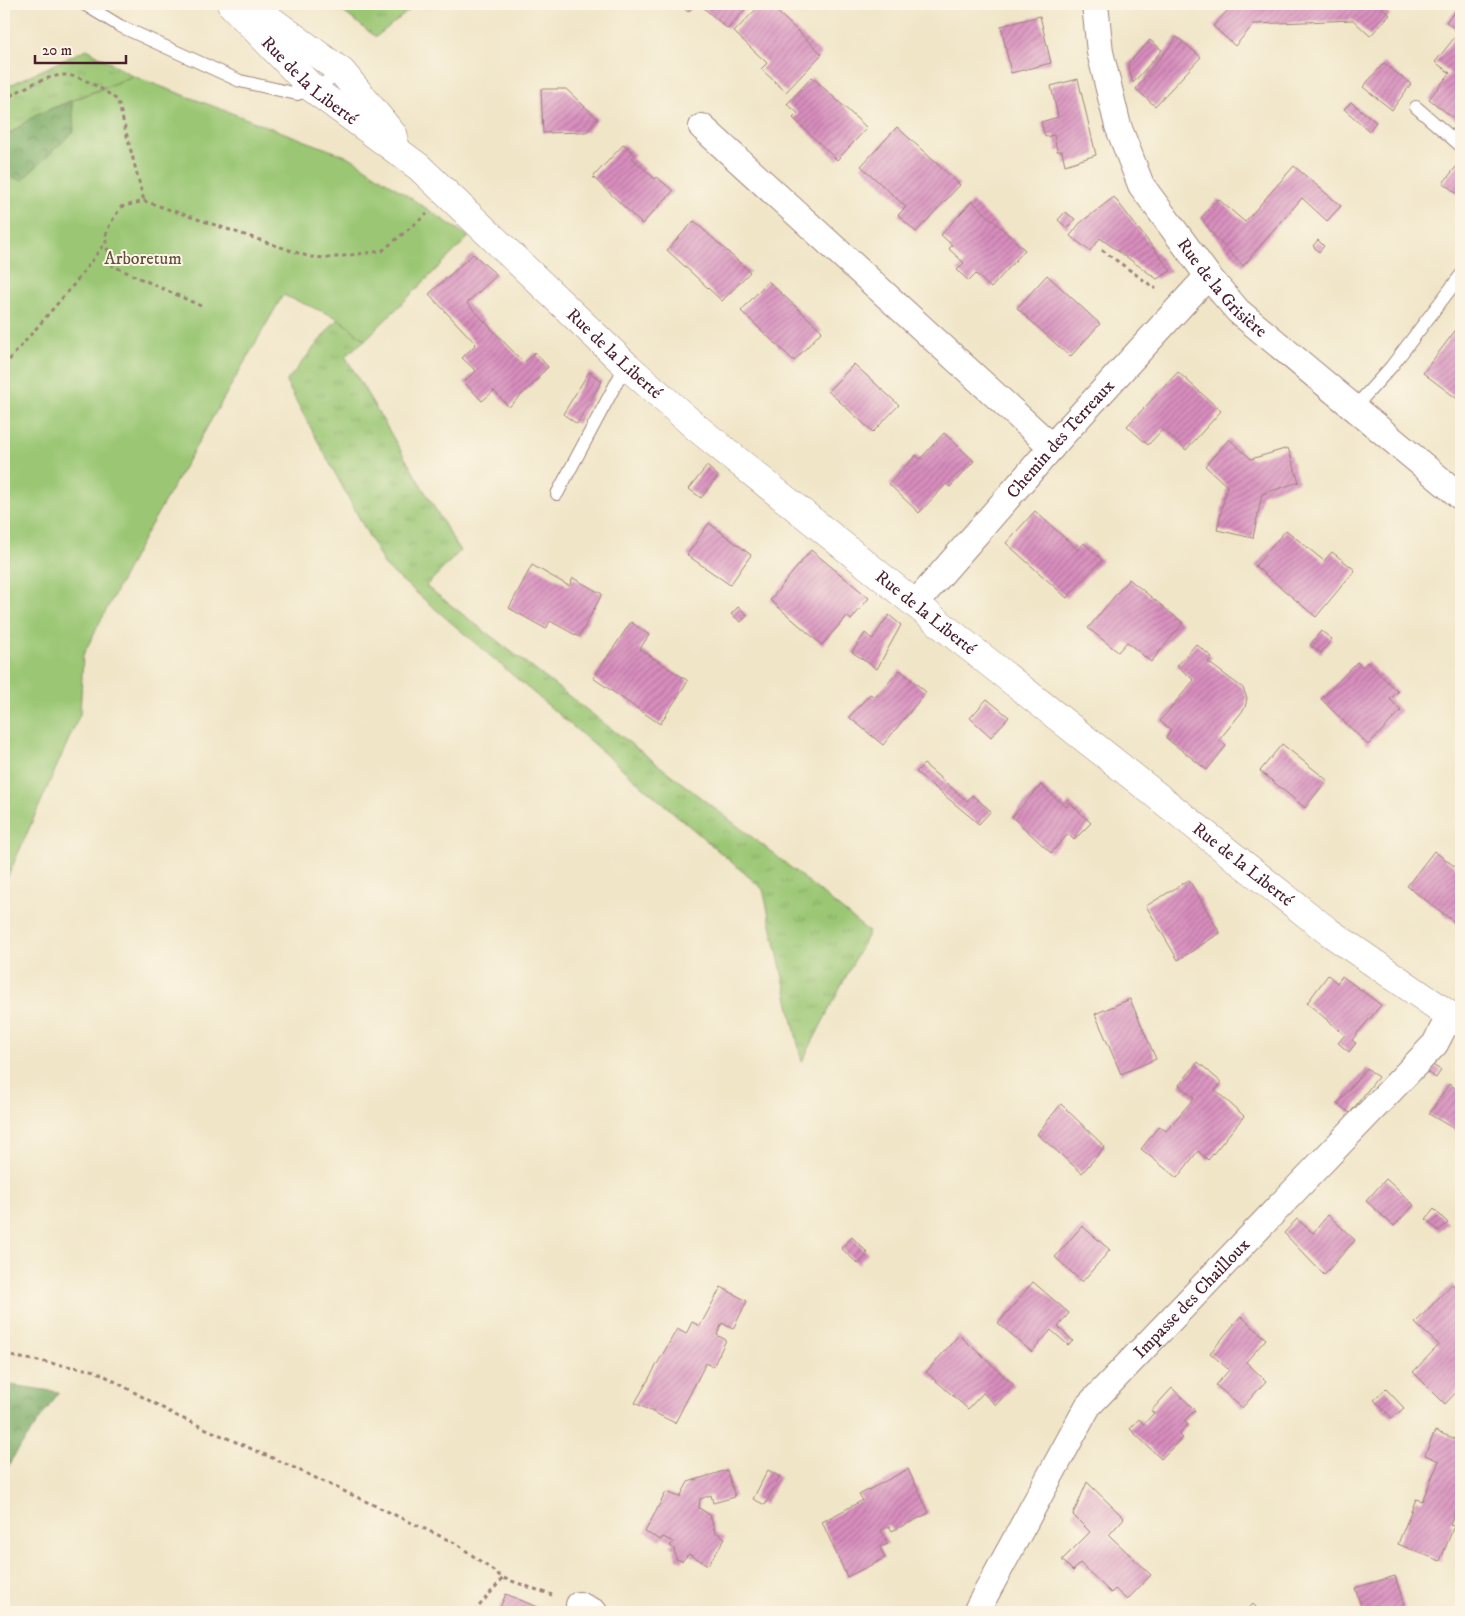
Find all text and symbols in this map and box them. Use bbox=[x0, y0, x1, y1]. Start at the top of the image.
scale bar bbox=[35, 32, 126, 64]
street label: Rue de la Liberté bbox=[256, 32, 362, 131]
text: 20 m bbox=[42, 41, 72, 60]
street label: Rue de la Grisière bbox=[1172, 234, 1271, 343]
park label: Arboretum bbox=[104, 248, 182, 270]
street label: Rue de la Liberté bbox=[562, 304, 667, 404]
street label: Chemin des Terreaux bbox=[1002, 375, 1120, 503]
street label: Rue de la Liberté bbox=[871, 566, 980, 660]
street label: Rue de la Liberté bbox=[1188, 818, 1298, 912]
street label: Impasse des Chailloux bbox=[1130, 1234, 1255, 1363]

